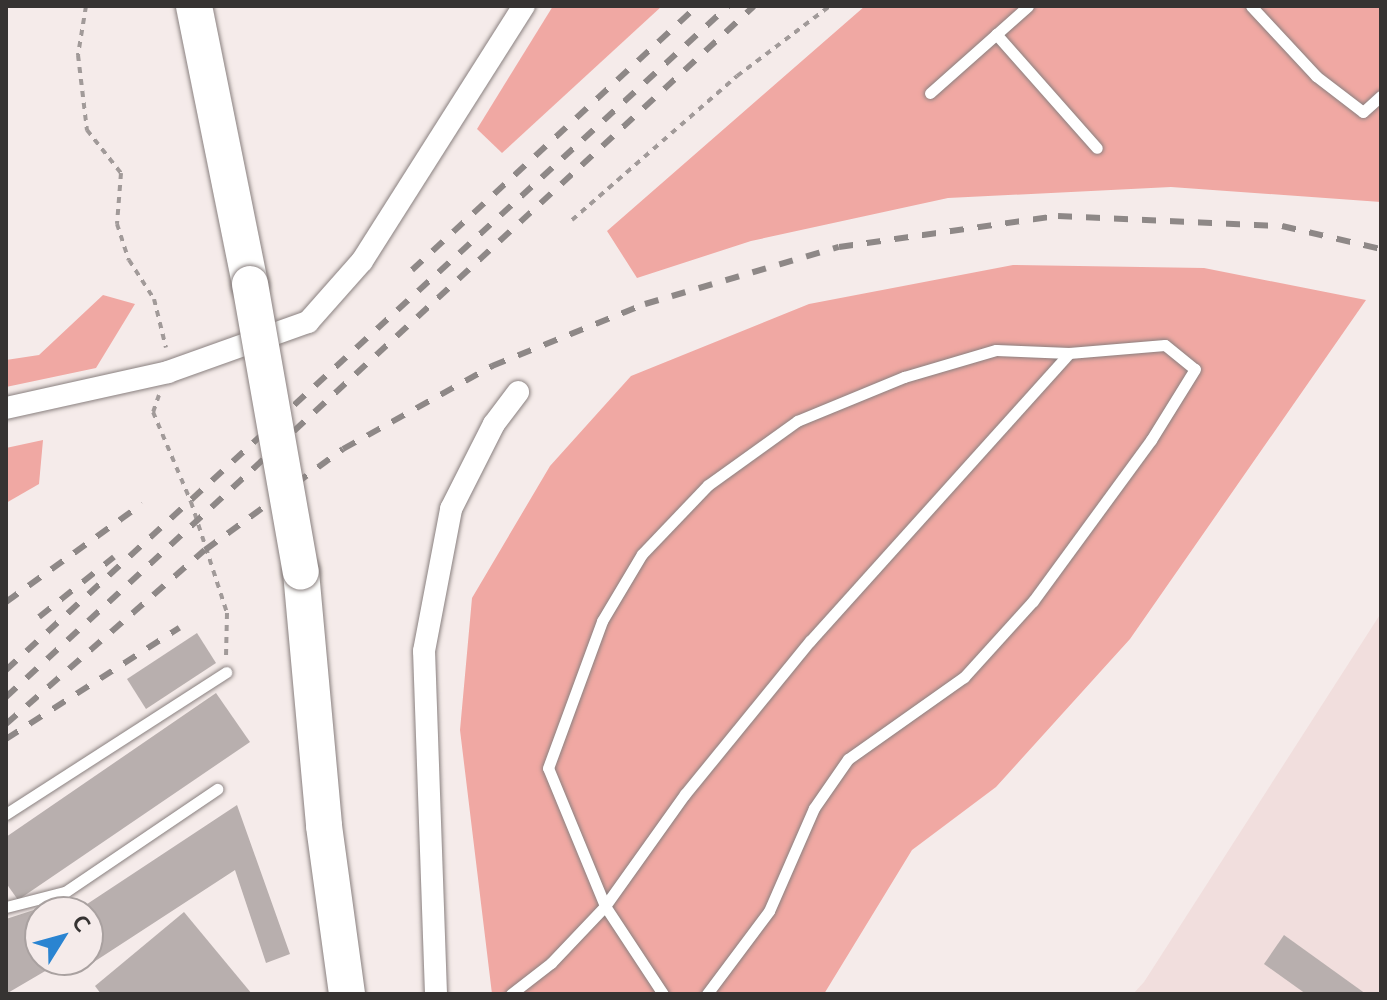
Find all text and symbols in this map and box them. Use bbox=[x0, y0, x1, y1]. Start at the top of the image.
north arrow bbox=[24, 896, 104, 976]
text: С bbox=[68, 909, 96, 936]

